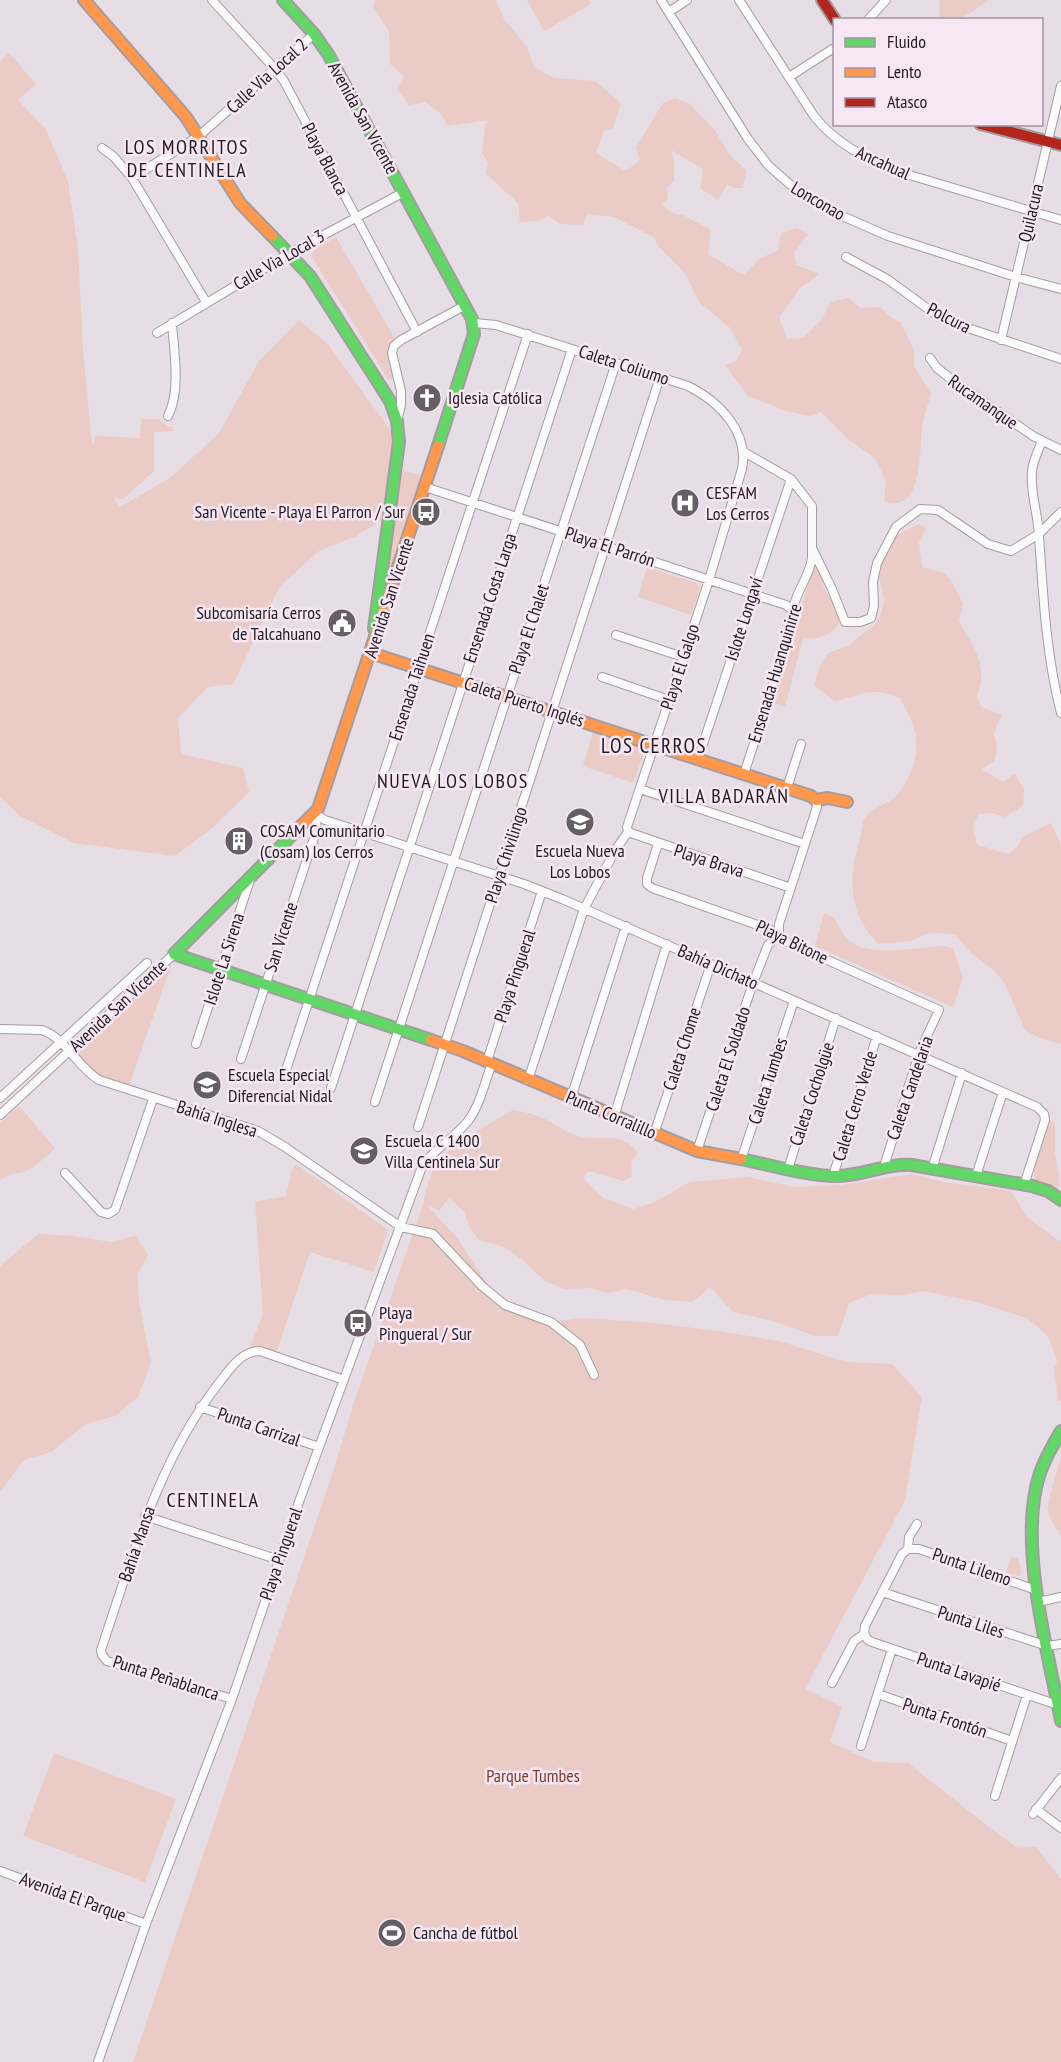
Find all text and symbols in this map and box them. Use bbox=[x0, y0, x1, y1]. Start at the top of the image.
legend bbox=[833, 18, 1043, 126]
text: Fluido bbox=[887, 30, 926, 53]
street label: Calle Via Local 2 bbox=[221, 33, 312, 118]
street label: Avenida San Vicente bbox=[323, 57, 404, 178]
text: Lento bbox=[887, 60, 922, 83]
text: Atasco bbox=[887, 90, 928, 113]
street label: Playa Blanca bbox=[297, 119, 354, 199]
district label: LOS MORRITOS DE CENTINELA bbox=[125, 134, 249, 183]
street label: Ancahual bbox=[852, 140, 915, 185]
street label: Lonconao bbox=[787, 176, 850, 225]
street label: Quilacura bbox=[1013, 181, 1048, 244]
street label: Calle Via Local 3 bbox=[229, 224, 329, 295]
street label: Polcura bbox=[924, 297, 975, 338]
street label: Caleta Coliumo bbox=[576, 339, 672, 390]
street label: Rucamanque bbox=[944, 369, 1023, 434]
church icon: Iglesia Católica bbox=[411, 382, 443, 414]
place label: Iglesia Católica bbox=[448, 386, 542, 409]
place label: CESFAM Los Cerros bbox=[706, 481, 769, 525]
hospital icon: CESFAM Los Cerros bbox=[669, 487, 701, 519]
bus stop icon: San Vicente - Playa El Parron / Sur bbox=[410, 496, 442, 528]
place label: San Vicente - Playa El Parron / Sur bbox=[195, 500, 405, 523]
street label: Playa El Parrón bbox=[562, 521, 658, 572]
street label: Ensenada Costa Larga bbox=[458, 530, 521, 666]
street label: Avenida San Vicente bbox=[358, 535, 419, 661]
street label: Islote Longaví bbox=[719, 574, 768, 664]
street label: Playa El Chalet bbox=[503, 581, 554, 677]
place label: Subcomisaría Cerros de Talcahuano bbox=[196, 601, 321, 645]
street label: Ensenada Huanquinirre bbox=[742, 601, 807, 745]
public building icon: Subcomisaría Cerros de Talcahuano bbox=[326, 607, 358, 639]
street label: Playa El Galgo bbox=[655, 621, 704, 713]
street label: Ensenada Taihuen bbox=[383, 630, 440, 743]
street label: Caleta Puerto Inglés bbox=[461, 671, 587, 732]
district label: LOS CERROS bbox=[601, 732, 707, 759]
district label: NUEVA LOS LOBOS bbox=[377, 768, 529, 794]
district label: VILLA BADARÁN bbox=[658, 783, 789, 809]
street label: Playa Chivilingo bbox=[479, 804, 532, 906]
school or university icon: Escuela Nueva Los Lobos bbox=[564, 806, 596, 838]
place label: COSAM Comunitario (Cosam) los Cerros bbox=[260, 819, 385, 863]
building icon: COSAM Comunitario (Cosam) los Cerros bbox=[223, 825, 255, 857]
street label: Playa Brava bbox=[671, 838, 747, 883]
place label: Escuela Nueva Los Lobos bbox=[535, 839, 625, 883]
street label: San Vicente bbox=[258, 899, 303, 975]
street label: Islote La Sirena bbox=[198, 910, 249, 1008]
street label: Playa Bitone bbox=[752, 914, 832, 969]
street label: Playa Pingueral bbox=[489, 926, 541, 1025]
street label: Bahía Dichato bbox=[674, 939, 762, 995]
street label: Avenida San Vicente bbox=[64, 955, 171, 1057]
street label: Caleta El Soldado bbox=[700, 1003, 755, 1114]
street label: Caleta Chome bbox=[657, 1004, 706, 1093]
street label: Caleta Candelaria bbox=[881, 1033, 938, 1143]
street label: Caleta Tumbes bbox=[743, 1035, 792, 1127]
street label: Caleta Cocholgüe bbox=[784, 1039, 839, 1149]
street label: Caleta Cerro Verde bbox=[827, 1048, 882, 1164]
place label: Escuela Especial Diferencial Nidal bbox=[228, 1063, 333, 1107]
school or university icon: Escuela Especial Diferencial Nidal bbox=[191, 1069, 223, 1101]
street label: Punta Corralillo bbox=[562, 1085, 660, 1144]
street label: Bahía Inglesa bbox=[174, 1095, 260, 1142]
place label: Escuela C 1400 Villa Centinela Sur bbox=[384, 1129, 500, 1173]
school or university icon: Escuela C 1400 Villa Centinela Sur bbox=[348, 1135, 380, 1167]
place label: Playa Pingueral / Sur bbox=[379, 1301, 472, 1345]
bus stop icon: Playa Pingueral / Sur bbox=[342, 1307, 374, 1339]
street label: Punta Carrizal bbox=[215, 1402, 304, 1452]
district label: CENTINELA bbox=[167, 1487, 259, 1513]
street label: Bahía Mansa bbox=[113, 1503, 160, 1585]
street label: Playa Pingueral bbox=[254, 1504, 307, 1603]
street label: Punta Lilemo bbox=[930, 1542, 1015, 1591]
street label: Punta Liles bbox=[935, 1600, 1007, 1643]
street label: Punta Lavapié bbox=[914, 1646, 1004, 1697]
street label: Punta Peñablanca bbox=[110, 1650, 222, 1705]
street label: Punta Frontón bbox=[900, 1692, 990, 1743]
park label: Parque Tumbes bbox=[486, 1764, 580, 1787]
street label: Avenida El Parque bbox=[17, 1867, 129, 1926]
sports icon: Cancha de fútbol bbox=[376, 1917, 408, 1949]
place label: Cancha de fútbol bbox=[413, 1921, 518, 1944]

